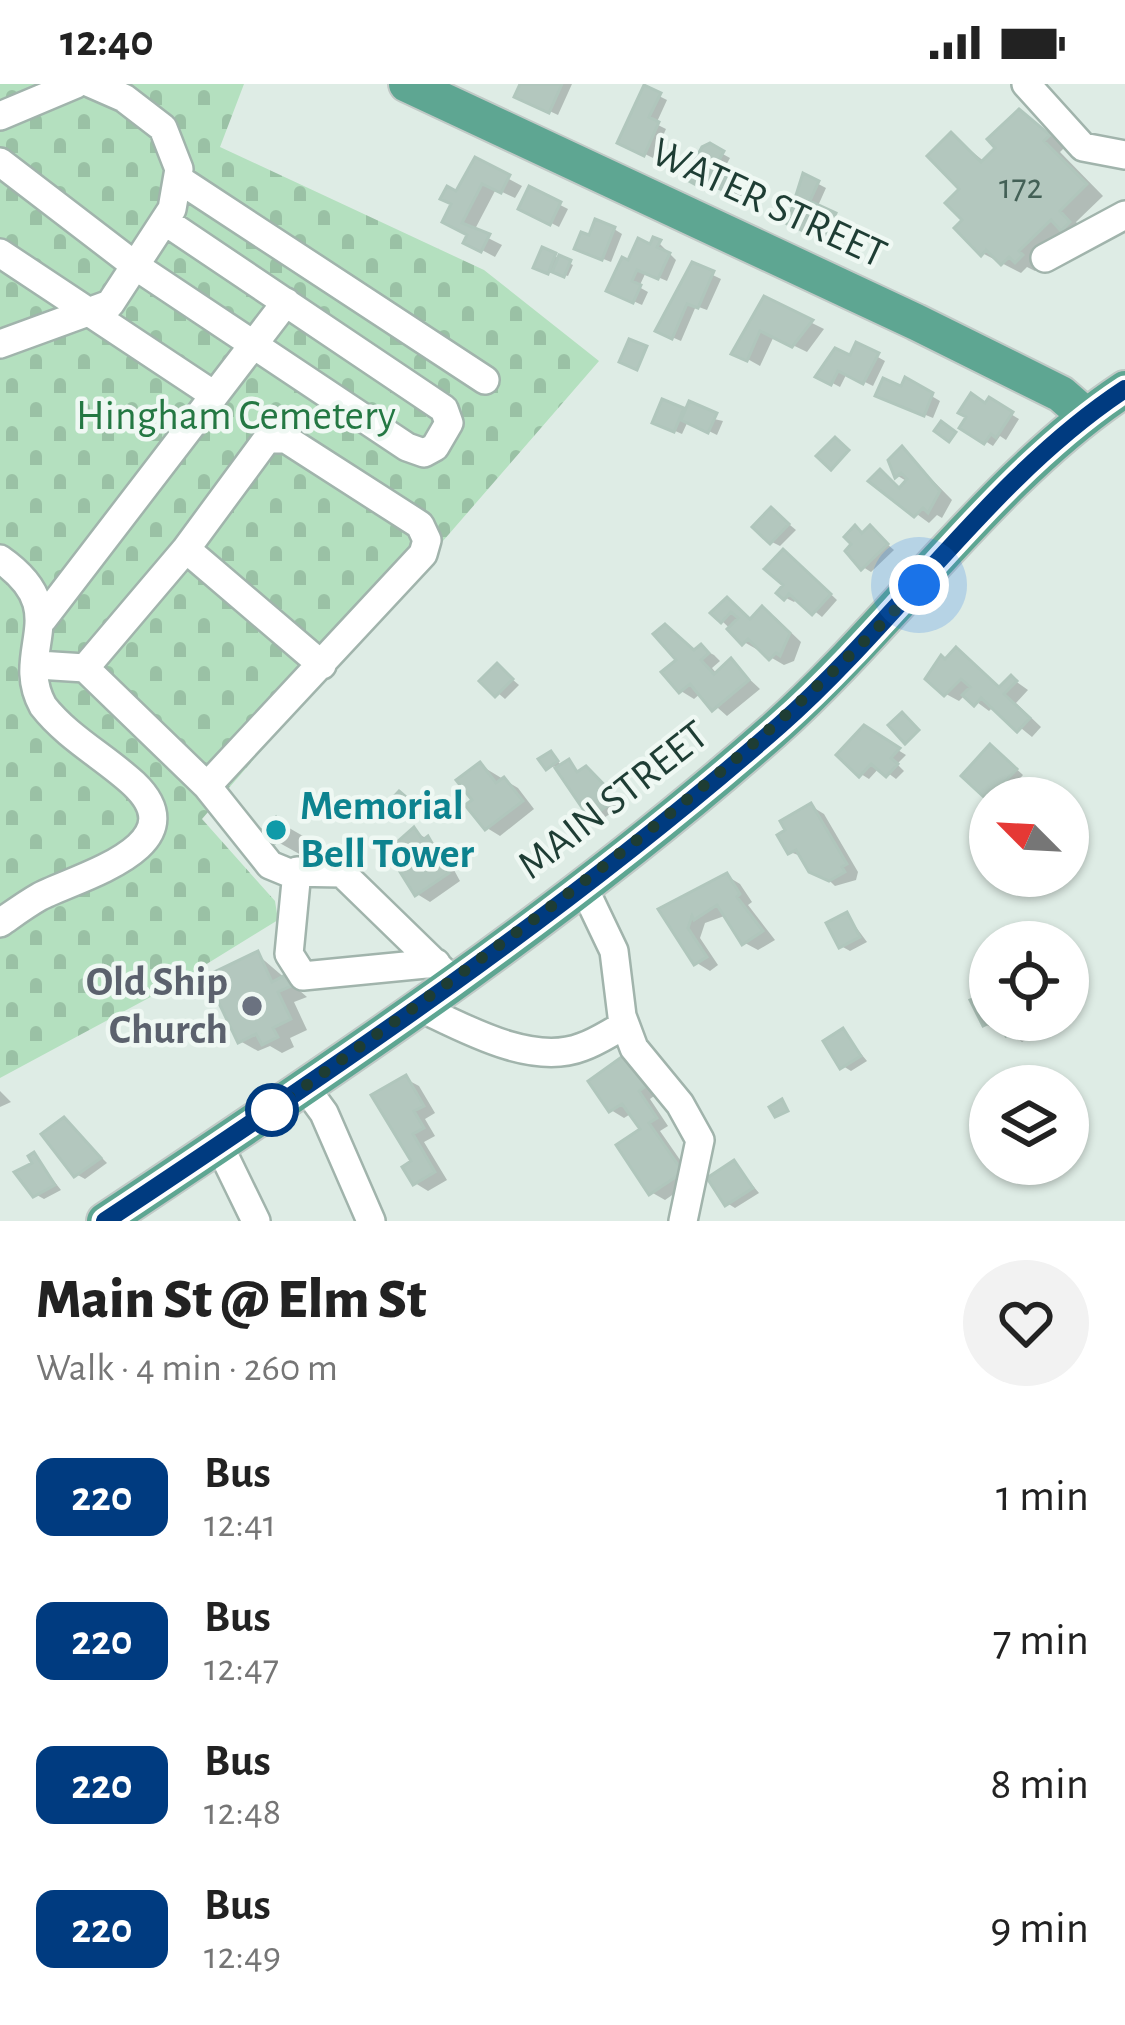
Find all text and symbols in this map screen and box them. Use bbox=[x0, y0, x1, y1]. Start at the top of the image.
text: 12:40 bbox=[60, 19, 154, 64]
street label: WATER STREET bbox=[645, 130, 893, 276]
house number: 172 bbox=[999, 169, 1043, 205]
park label: Hingham Cemetery bbox=[76, 395, 396, 437]
your location bbox=[889, 555, 949, 615]
street label: MAIN STREET bbox=[510, 713, 716, 887]
north arrow bbox=[969, 777, 1089, 897]
map controls bbox=[969, 777, 1089, 1185]
place label: Memorial Bell Tower bbox=[300, 785, 475, 875]
marker: Memorial Bell Tower bbox=[263, 817, 289, 843]
button: locate bbox=[969, 921, 1089, 1041]
place label: Old Ship Church bbox=[86, 961, 228, 1051]
marker: Old Ship Church bbox=[239, 993, 265, 1019]
button: layers bbox=[969, 1065, 1089, 1185]
unlabelled marker bbox=[247, 1085, 297, 1135]
button: heart bbox=[963, 1260, 1089, 1386]
text: Main St @ Elm St bbox=[36, 1271, 427, 1328]
text: Walk · 4 min · 260 m bbox=[36, 1349, 338, 1388]
text: Bus bbox=[204, 1451, 271, 1496]
text: 1 min bbox=[996, 1474, 1089, 1519]
text: 220 bbox=[71, 1476, 133, 1518]
text: 12:41 bbox=[204, 1505, 276, 1544]
text: Bus bbox=[204, 1595, 271, 1640]
text: 7 min bbox=[993, 1618, 1089, 1663]
text: 220 bbox=[71, 1620, 133, 1662]
text: 12:47 bbox=[204, 1649, 279, 1688]
text: Bus bbox=[204, 1739, 271, 1784]
text: 8 min bbox=[990, 1762, 1089, 1807]
text: 220 bbox=[71, 1764, 133, 1806]
text: 12:48 bbox=[204, 1793, 281, 1832]
text: Bus bbox=[204, 1883, 271, 1928]
text: 9 min bbox=[990, 1906, 1089, 1951]
text: 220 bbox=[71, 1908, 133, 1950]
text: 12:49 bbox=[204, 1937, 281, 1976]

